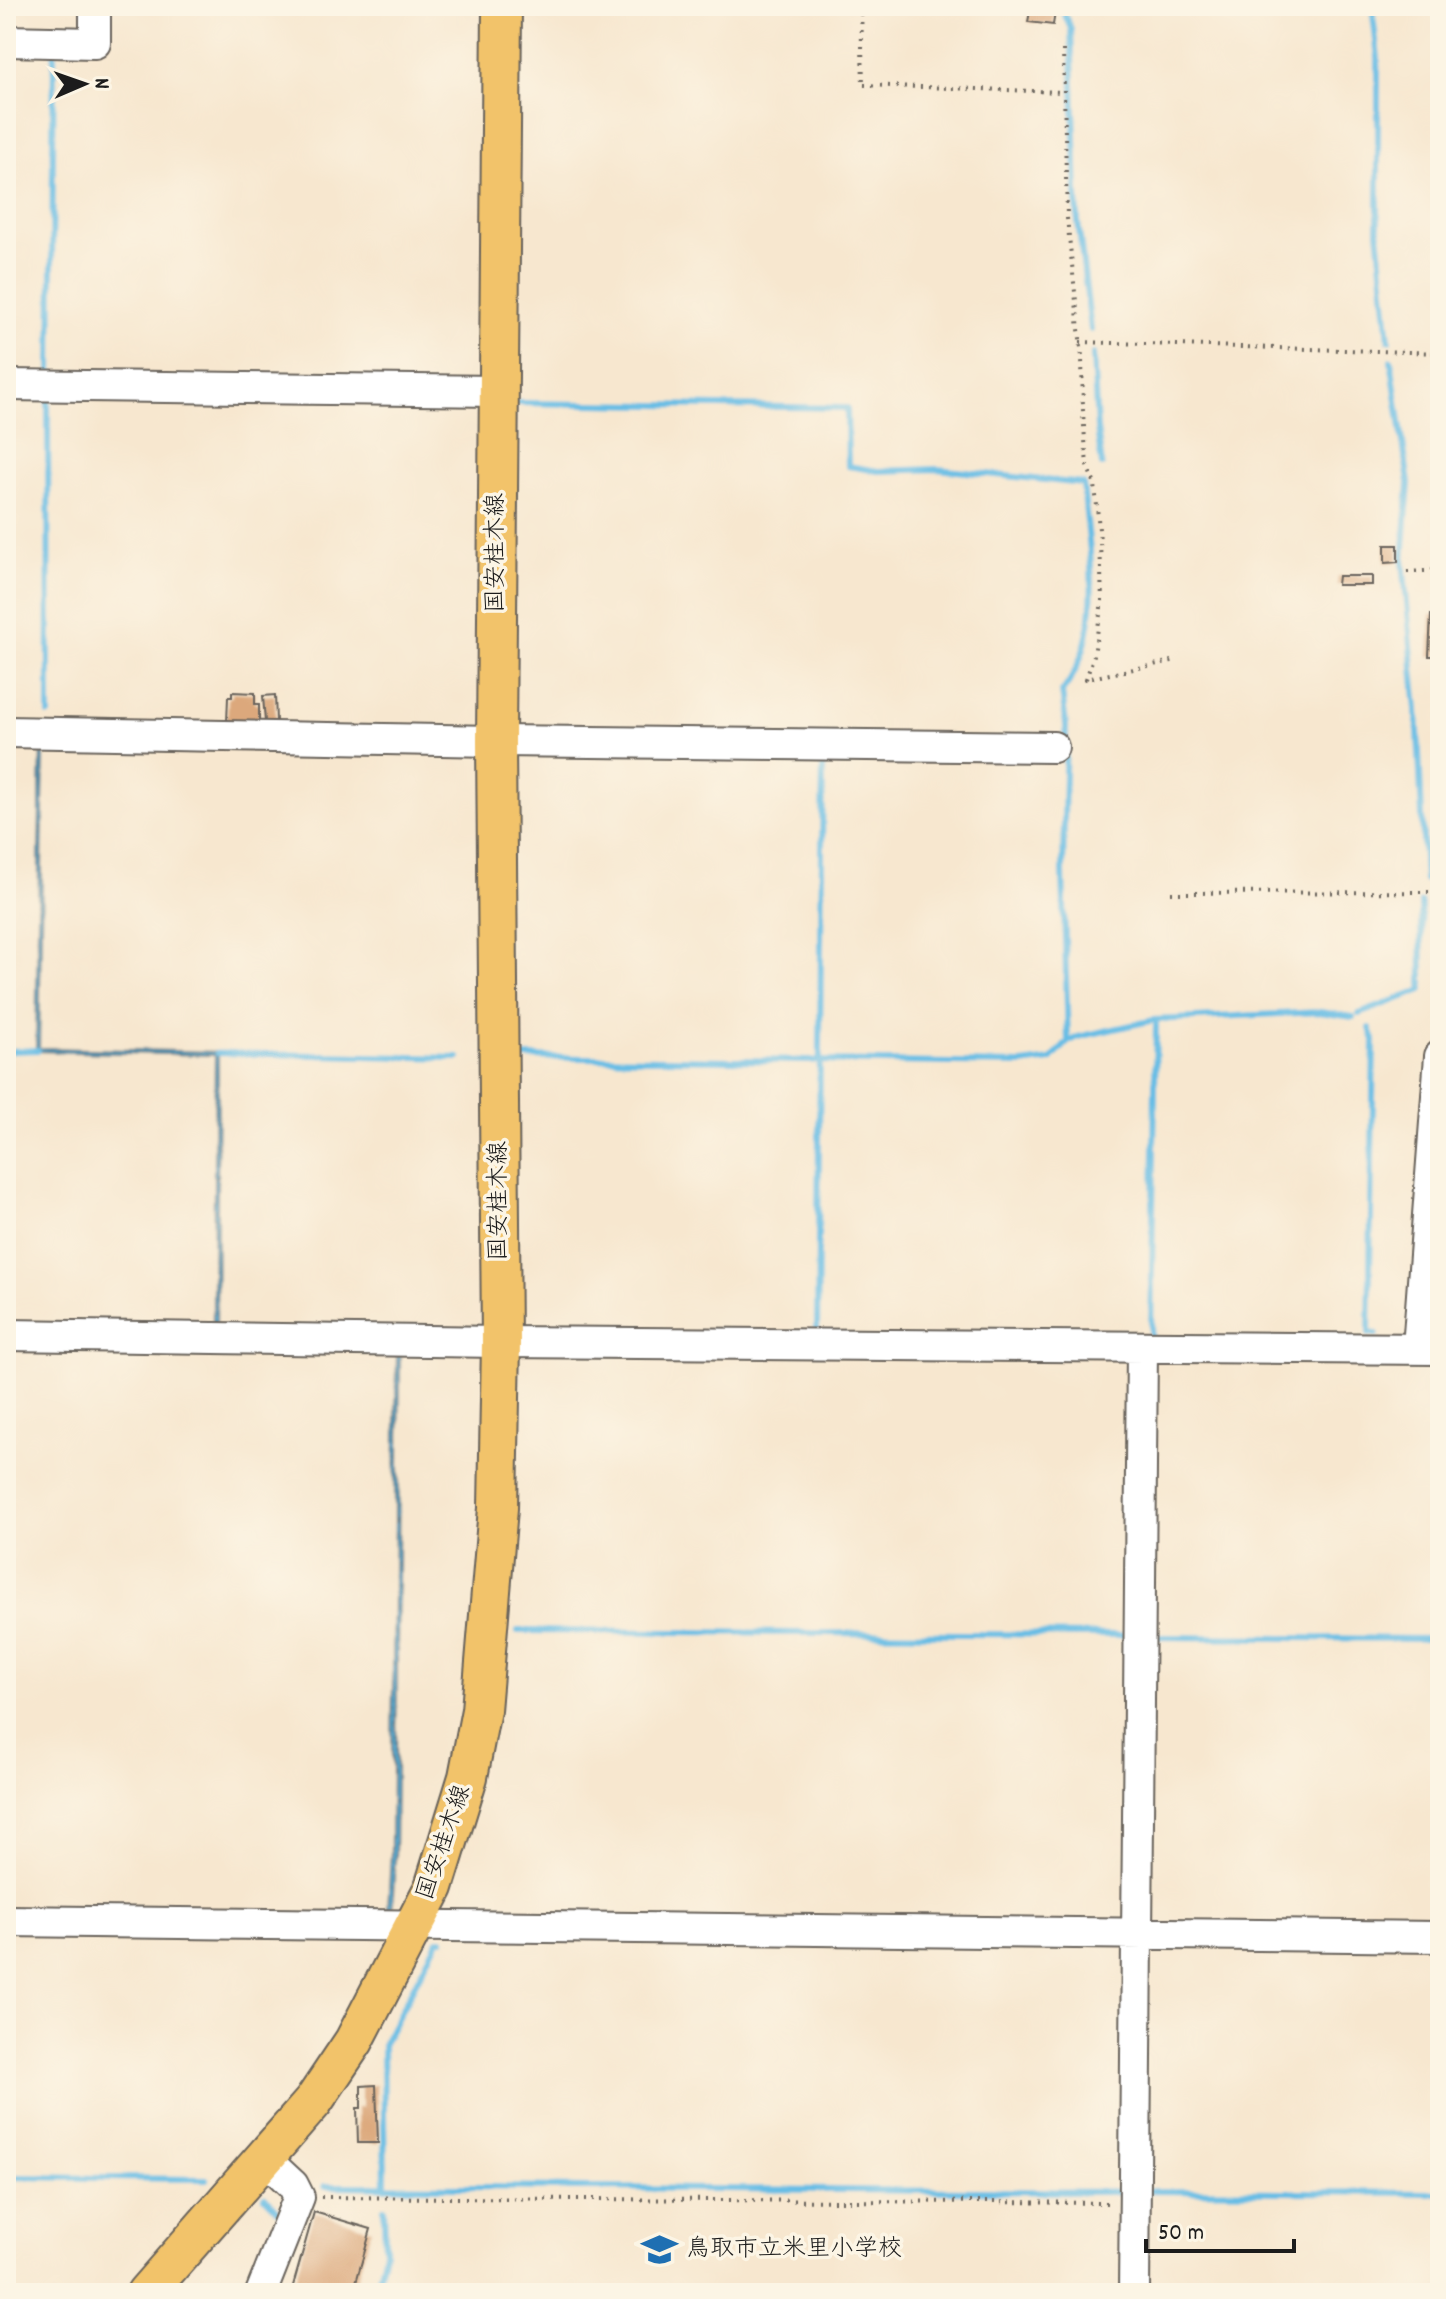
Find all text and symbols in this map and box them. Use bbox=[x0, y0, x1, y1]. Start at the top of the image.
north arrow bbox=[44, 44, 124, 124]
text: N bbox=[85, 77, 116, 90]
street label: 国安桂木線 bbox=[480, 493, 514, 613]
street label: 国安桂木線 bbox=[483, 1141, 517, 1261]
street label: 国安桂木線 bbox=[409, 1781, 481, 1905]
scale bar bbox=[1146, 2203, 1294, 2253]
text: 50 m bbox=[1158, 2217, 1204, 2251]
school or university icon: 鳥取市立米里小学校 bbox=[641, 2231, 679, 2269]
place label: 鳥取市立米里小学校 bbox=[686, 2233, 902, 2267]

